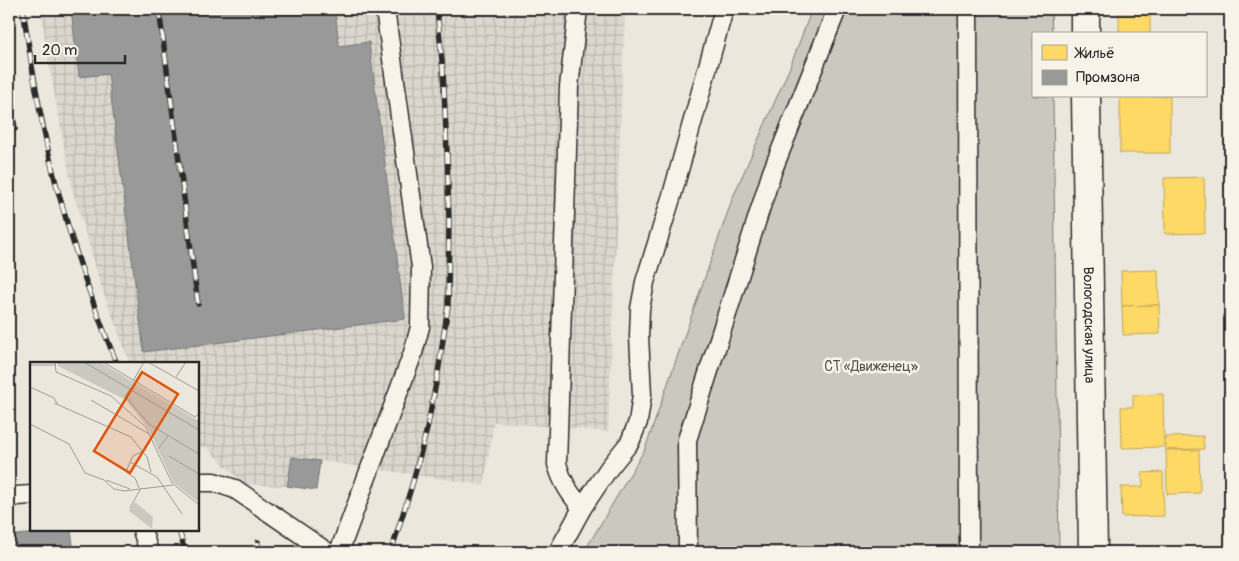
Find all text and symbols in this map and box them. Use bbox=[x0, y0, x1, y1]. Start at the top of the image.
scale bar bbox=[35, 32, 125, 64]
legend bbox=[1032, 32, 1206, 98]
text: 20 m bbox=[42, 41, 77, 60]
text: Жильё bbox=[1074, 44, 1115, 63]
text: Промзона bbox=[1076, 68, 1140, 87]
street label: Вологодская улица bbox=[1080, 267, 1099, 383]
park label: СТ «Движенец» bbox=[824, 358, 918, 375]
inset map bbox=[30, 362, 199, 531]

